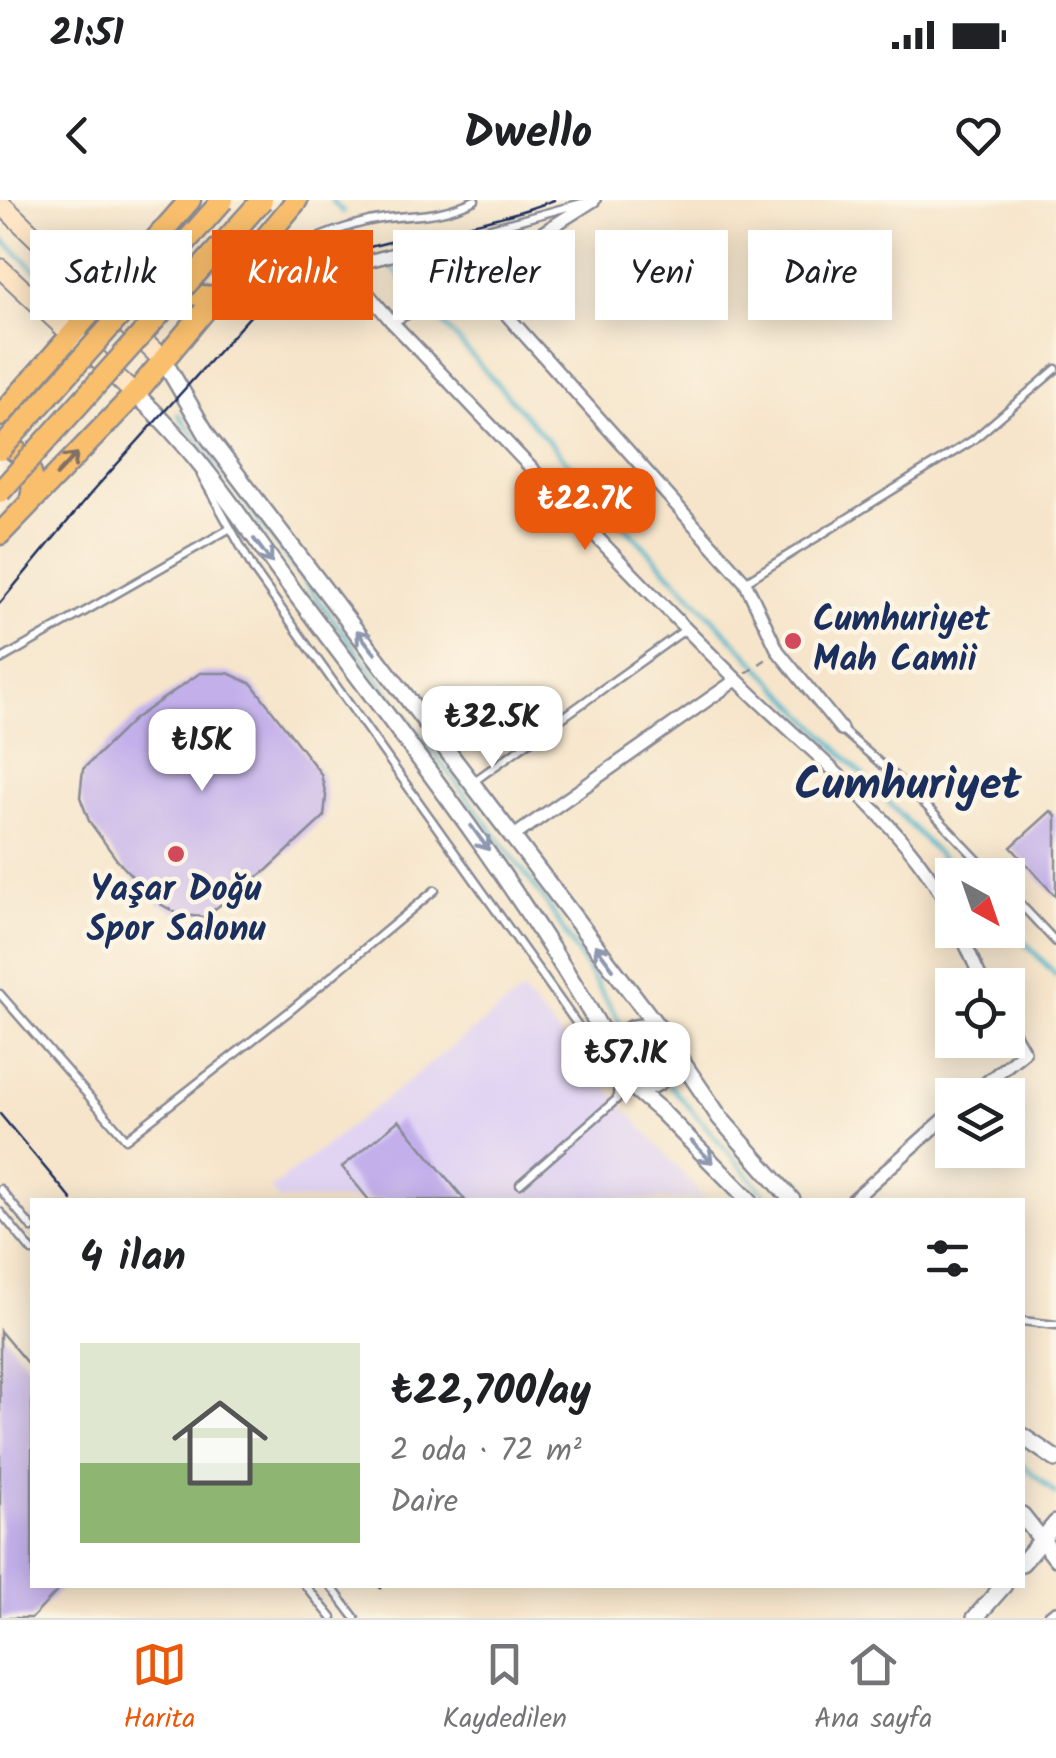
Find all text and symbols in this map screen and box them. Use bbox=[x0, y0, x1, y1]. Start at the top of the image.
text: 21:51 bbox=[50, 5, 124, 65]
text: Dwello bbox=[464, 99, 592, 171]
icon: back bbox=[50, 108, 105, 163]
icon: heart bbox=[951, 108, 1006, 163]
chip: Satılık bbox=[30, 230, 192, 320]
chip: Kiralık bbox=[212, 230, 373, 320]
chip: Filtreler bbox=[393, 230, 575, 320]
chip: Yeni bbox=[595, 230, 728, 320]
chip: Daire bbox=[748, 230, 892, 320]
one-way arrow bbox=[55, 452, 79, 476]
pin: ₺22.7K bbox=[504, 468, 666, 553]
text: ₺22.7K bbox=[537, 475, 633, 526]
one-way arrow bbox=[253, 537, 274, 564]
place label: Cumhuriyet Mah Camii bbox=[813, 593, 991, 689]
one-way arrow bbox=[355, 629, 376, 656]
marker: Cumhuriyet Mah Camii bbox=[782, 630, 804, 652]
pin: ₺32.5K bbox=[411, 686, 573, 771]
text: ₺32.5K bbox=[444, 693, 540, 744]
pin: ₺15K bbox=[143, 709, 261, 794]
text: ₺15K bbox=[171, 716, 233, 767]
district label: Cumhuriyet bbox=[794, 751, 1022, 823]
one-way arrow bbox=[469, 824, 490, 851]
marker: Yaşar Doğu Spor Salonu bbox=[165, 843, 187, 865]
north arrow bbox=[935, 858, 1025, 948]
map controls bbox=[935, 858, 1025, 1168]
place label: Yaşar Doğu Spor Salonu bbox=[86, 863, 267, 959]
one-way arrow bbox=[594, 944, 615, 971]
button: locate bbox=[935, 968, 1025, 1058]
pin: ₺57.1K bbox=[545, 1022, 707, 1107]
text: ₺57.1K bbox=[583, 1029, 669, 1080]
button: layers bbox=[935, 1078, 1025, 1168]
one-way arrow bbox=[690, 1140, 714, 1164]
text: 4 ilan bbox=[80, 1225, 186, 1292]
icon: filters bbox=[920, 1231, 975, 1286]
text: ₺22,700/ay bbox=[390, 1359, 591, 1426]
icon: home bbox=[160, 1383, 280, 1503]
text: 2 oda · 72 m² bbox=[390, 1426, 582, 1477]
text: Daire bbox=[390, 1477, 458, 1528]
tab: Harita bbox=[124, 1637, 195, 1742]
tab: Kaydedilen bbox=[443, 1637, 567, 1742]
tab: Ana sayfa bbox=[814, 1637, 932, 1742]

